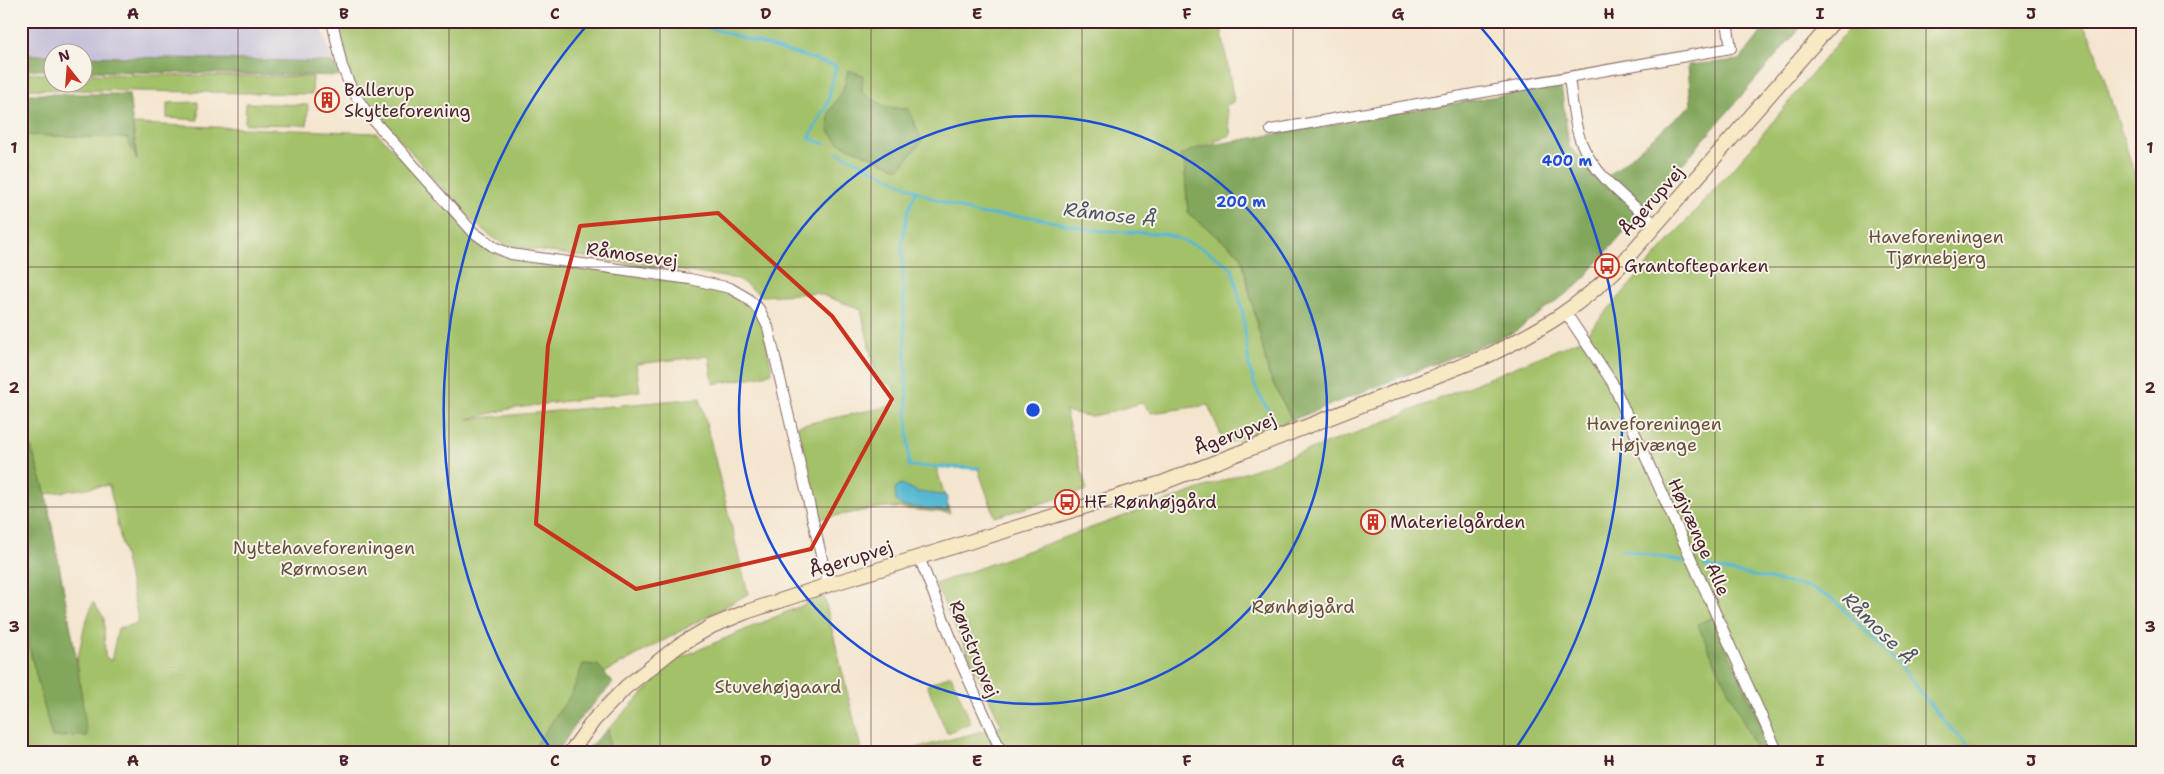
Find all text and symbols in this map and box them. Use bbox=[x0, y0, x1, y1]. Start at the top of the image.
text: A bbox=[127, 3, 139, 24]
text: B bbox=[339, 3, 349, 24]
text: C bbox=[550, 3, 560, 24]
text: D bbox=[760, 3, 772, 24]
text: E bbox=[972, 3, 982, 24]
text: F bbox=[1182, 3, 1192, 24]
text: G bbox=[1392, 3, 1405, 24]
text: H bbox=[1603, 3, 1615, 24]
text: I bbox=[1816, 3, 1825, 24]
text: J bbox=[2026, 3, 2036, 24]
north arrow bbox=[42, 42, 92, 92]
text: N bbox=[56, 45, 72, 66]
place label: Ballerup Skytteforening bbox=[344, 78, 471, 123]
building icon: Ballerup Skytteforening bbox=[314, 87, 340, 113]
text: 1 bbox=[10, 137, 18, 158]
text: 1 bbox=[2146, 137, 2154, 158]
text: 400 m bbox=[1542, 151, 1592, 171]
street label: Ågerupvej bbox=[1615, 161, 1689, 241]
text: 200 m bbox=[1216, 192, 1266, 212]
water label: Råmose Å bbox=[1062, 195, 1158, 233]
park label: Haveforeningen Tjørnebjerg bbox=[1868, 225, 2004, 270]
street label: Råmosevej bbox=[585, 237, 679, 273]
bus stop icon: Grantofteparken bbox=[1594, 253, 1620, 279]
place label: Grantofteparken bbox=[1624, 254, 1769, 278]
text: 2 bbox=[8, 377, 20, 398]
text: 2 bbox=[2144, 377, 2156, 398]
centre of rings bbox=[1024, 401, 1042, 419]
street label: Ågerupvej bbox=[1190, 407, 1280, 461]
park label: Haveforeningen Højvænge bbox=[1586, 412, 1722, 457]
street label: Højvænge Alle bbox=[1662, 474, 1736, 600]
bus stop icon: HF Rønhøjgård bbox=[1054, 489, 1080, 515]
place label: HF Rønhøjgård bbox=[1084, 490, 1217, 514]
building icon: Materielgården bbox=[1360, 509, 1386, 535]
place label: Materielgården bbox=[1390, 510, 1525, 534]
street label: Ågerupvej bbox=[806, 535, 896, 583]
park label: Nyttehaveforeningen Rørmosen bbox=[233, 536, 415, 581]
water label: Råmose Å bbox=[1837, 586, 1921, 670]
park label: Rønhøjgård bbox=[1251, 595, 1355, 619]
street label: Rønstrupvej bbox=[944, 597, 1004, 701]
text: 3 bbox=[8, 616, 20, 637]
text: 3 bbox=[2144, 616, 2156, 637]
park label: Stuvehøjgaard bbox=[715, 675, 841, 699]
text: A bbox=[127, 750, 139, 771]
text: B bbox=[339, 750, 349, 771]
text: C bbox=[550, 750, 560, 771]
text: D bbox=[760, 750, 772, 771]
text: E bbox=[972, 750, 982, 771]
text: F bbox=[1182, 750, 1192, 771]
text: G bbox=[1392, 750, 1405, 771]
text: H bbox=[1603, 750, 1615, 771]
text: I bbox=[1816, 750, 1825, 771]
text: J bbox=[2026, 750, 2036, 771]

